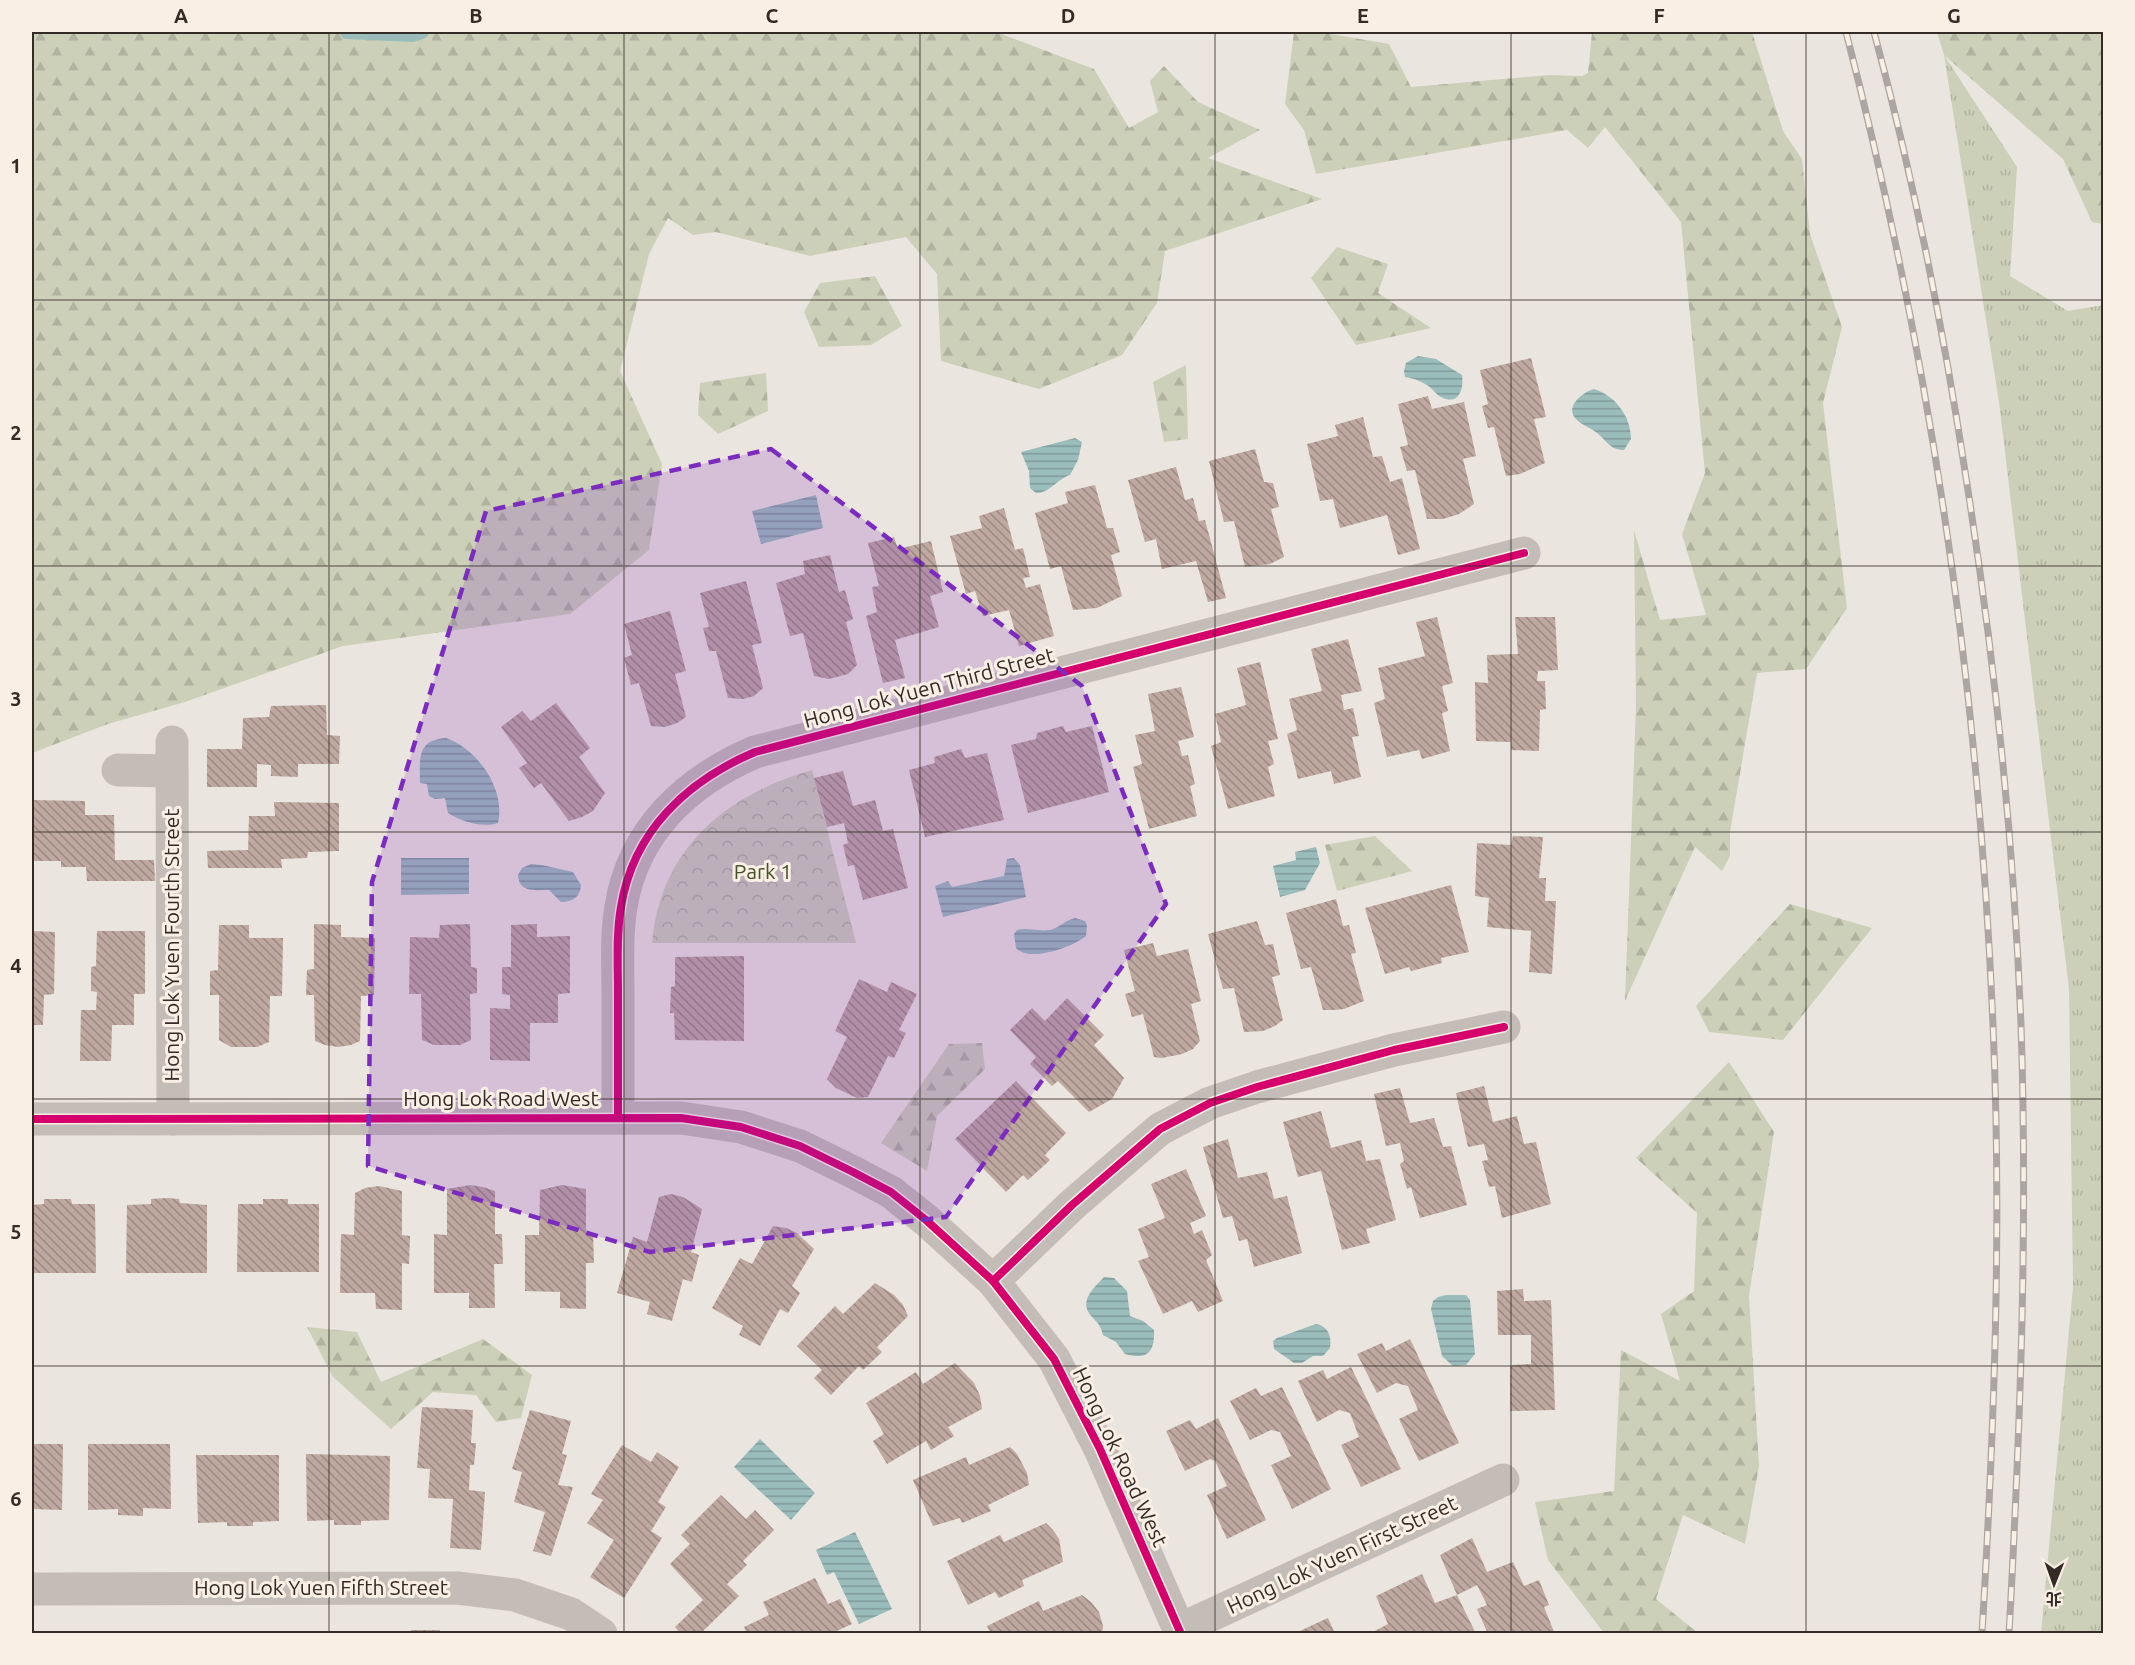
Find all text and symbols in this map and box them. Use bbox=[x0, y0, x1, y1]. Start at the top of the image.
text: A bbox=[174, 4, 188, 27]
text: B bbox=[469, 4, 483, 27]
text: C bbox=[766, 4, 779, 27]
text: D bbox=[1061, 4, 1075, 27]
text: E bbox=[1357, 4, 1369, 27]
text: F bbox=[1653, 4, 1665, 27]
text: G bbox=[1947, 4, 1961, 27]
text: 1 bbox=[10, 154, 22, 177]
text: 2 bbox=[10, 421, 22, 444]
street label: Hong Lok Yuen Third Street bbox=[801, 642, 1057, 732]
text: 3 bbox=[10, 687, 22, 710]
street label: Hong Lok Yuen Fourth Street bbox=[159, 808, 183, 1082]
park label: Park 1 bbox=[734, 859, 792, 883]
text: 4 bbox=[10, 954, 22, 977]
street label: Hong Lok Road West bbox=[403, 1086, 599, 1110]
text: 5 bbox=[10, 1220, 22, 1243]
street label: Hong Lok Road West bbox=[1069, 1363, 1173, 1550]
text: 6 bbox=[10, 1487, 22, 1510]
street label: Hong Lok Yuen First Street bbox=[1223, 1490, 1460, 1618]
north arrow bbox=[2024, 1554, 2084, 1614]
street label: Hong Lok Yuen Fifth Street bbox=[194, 1575, 448, 1599]
text: 北 bbox=[2046, 1590, 2062, 1608]

